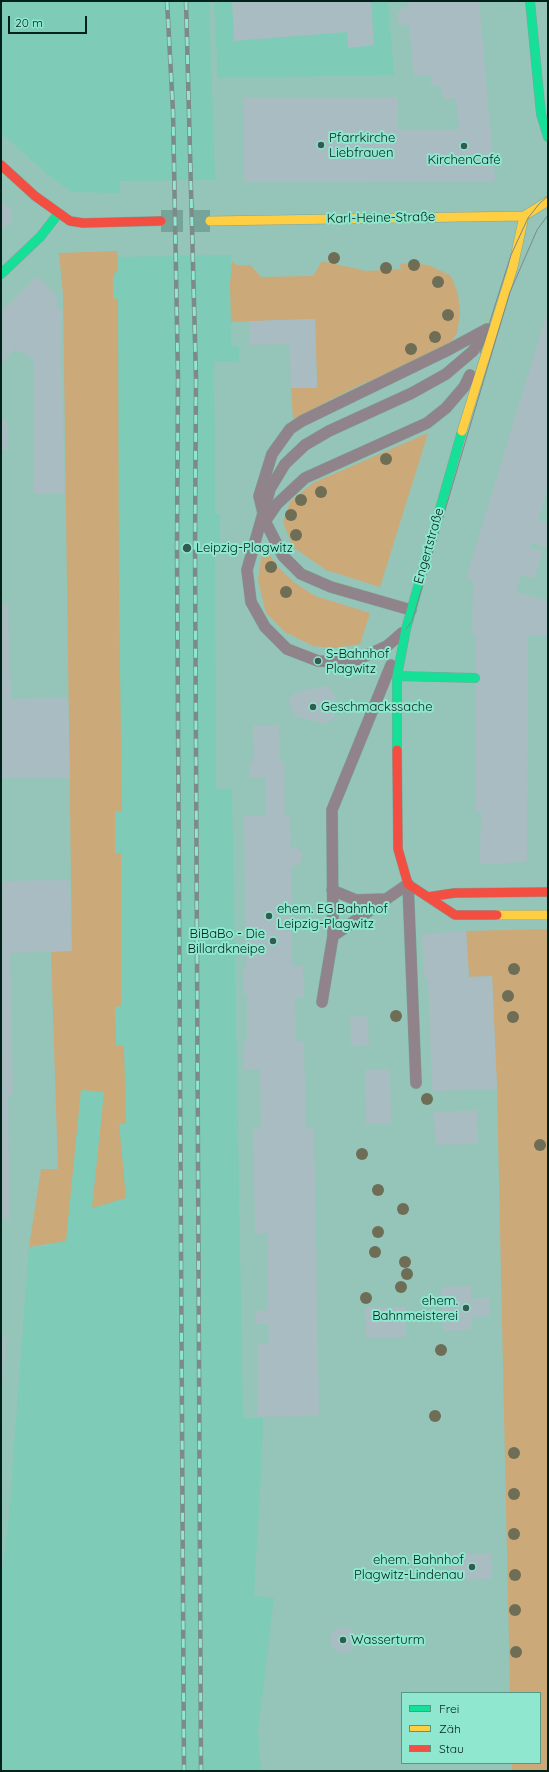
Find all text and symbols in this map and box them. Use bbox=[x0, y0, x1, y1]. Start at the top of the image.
scale bar bbox=[10, 8, 89, 34]
text: 20 m bbox=[15, 15, 43, 30]
place label: Pfarrkirche Liebfrauen bbox=[329, 130, 395, 161]
marker: Pfarrkirche Liebfrauen bbox=[316, 140, 326, 150]
marker: KirchenCafé bbox=[459, 141, 469, 151]
place label: KirchenCafé bbox=[427, 152, 501, 168]
street label: Karl-Heine-Straße bbox=[326, 209, 436, 227]
street label: Engertstraße bbox=[411, 506, 447, 586]
place label: Leipzig-Plagwitz bbox=[196, 540, 293, 556]
marker: Leipzig-Plagwitz bbox=[181, 542, 193, 554]
place label: S-Bahnhof Plagwitz bbox=[326, 646, 390, 677]
marker: S-Bahnhof Plagwitz bbox=[313, 656, 323, 666]
place label: Geschmackssache bbox=[321, 699, 433, 715]
marker: Geschmackssache bbox=[308, 702, 318, 712]
place label: ehem. EG Bahnhof Leipzig-Plagwitz bbox=[277, 901, 388, 932]
marker: ehem. EG Bahnhof Leipzig-Plagwitz bbox=[264, 911, 274, 921]
place label: BiBaBo - Die Billardkneipe bbox=[187, 926, 265, 957]
marker: BiBaBo - Die Billardkneipe bbox=[268, 936, 278, 946]
place label: ehem. Bahnmeisterei bbox=[372, 1293, 458, 1324]
marker: ehem. Bahnmeisterei bbox=[461, 1303, 471, 1313]
place label: ehem. Bahnhof Plagwitz-Lindenau bbox=[354, 1552, 464, 1583]
marker: ehem. Bahnhof Plagwitz-Lindenau bbox=[467, 1562, 477, 1572]
place label: Wasserturm bbox=[351, 1632, 425, 1648]
marker: Wasserturm bbox=[338, 1635, 348, 1645]
legend bbox=[401, 1692, 541, 1764]
text: Frei bbox=[439, 1701, 459, 1716]
text: Zäh bbox=[439, 1721, 461, 1736]
text: Stau bbox=[439, 1741, 464, 1756]

